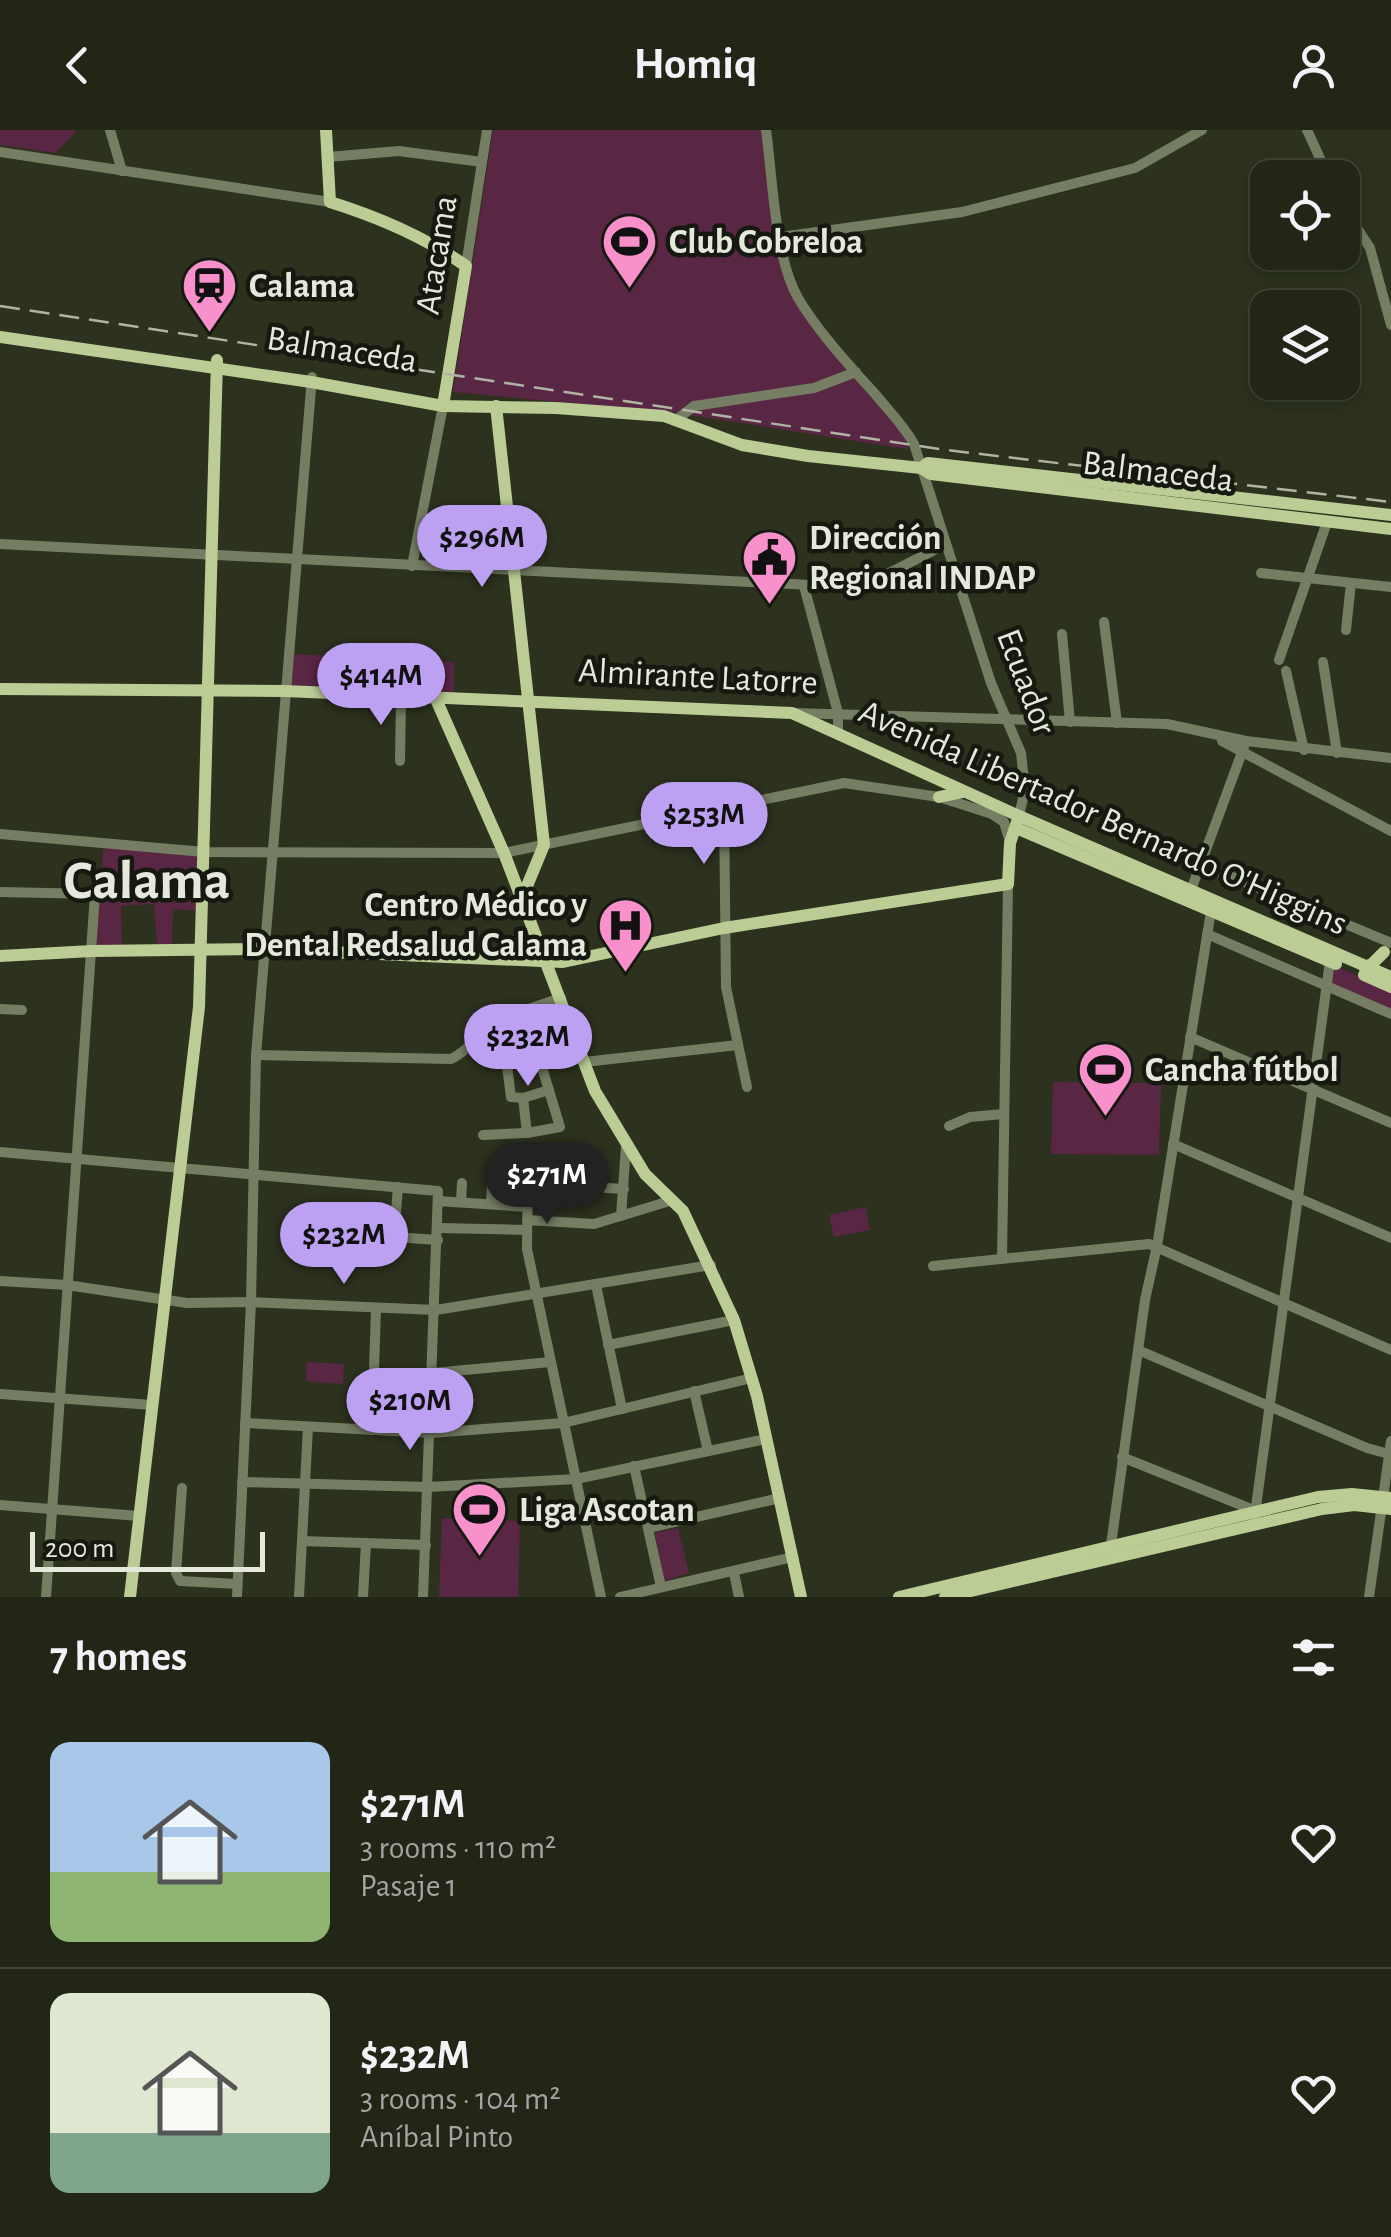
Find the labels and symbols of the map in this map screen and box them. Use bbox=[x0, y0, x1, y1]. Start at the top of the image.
street label: Atacama bbox=[410, 193, 464, 317]
sports icon: Club Cobreloa bbox=[600, 212, 660, 291]
place label: Club Cobreloa bbox=[669, 225, 863, 260]
station icon: Calama bbox=[180, 256, 240, 335]
place label: Calama bbox=[249, 269, 355, 304]
street label: Balmaceda bbox=[264, 321, 420, 379]
street label: Balmaceda bbox=[1081, 445, 1235, 499]
pin: $296M bbox=[412, 505, 552, 590]
place label: Dirección Regional INDAP bbox=[809, 521, 1036, 596]
public building icon: Dirección Regional INDAP bbox=[740, 528, 800, 607]
street label: Ecuador bbox=[990, 625, 1062, 740]
pin: $414M bbox=[311, 643, 451, 728]
street label: Almirante Latorre bbox=[577, 653, 819, 701]
street label: Avenida Libertador Bernardo O'Higgins bbox=[854, 694, 1352, 942]
pin: $253M bbox=[634, 782, 774, 867]
district label: Calama bbox=[64, 854, 230, 909]
place label: Centro Médico y Dental Redsalud Calama bbox=[244, 888, 587, 963]
hospital icon: Centro Médico y Dental Redsalud Calama bbox=[596, 895, 656, 974]
pin: $232M bbox=[458, 1004, 598, 1089]
sports icon: Cancha fútbol bbox=[1076, 1040, 1136, 1119]
place label: Cancha fútbol bbox=[1145, 1053, 1339, 1088]
pin: $271M bbox=[477, 1142, 617, 1227]
pin: $232M bbox=[274, 1202, 414, 1287]
pin: $210M bbox=[340, 1368, 480, 1453]
sports icon: Liga Ascotan bbox=[450, 1480, 510, 1559]
place label: Liga Ascotan bbox=[519, 1493, 695, 1528]
scale bar bbox=[30, 1527, 265, 1572]

